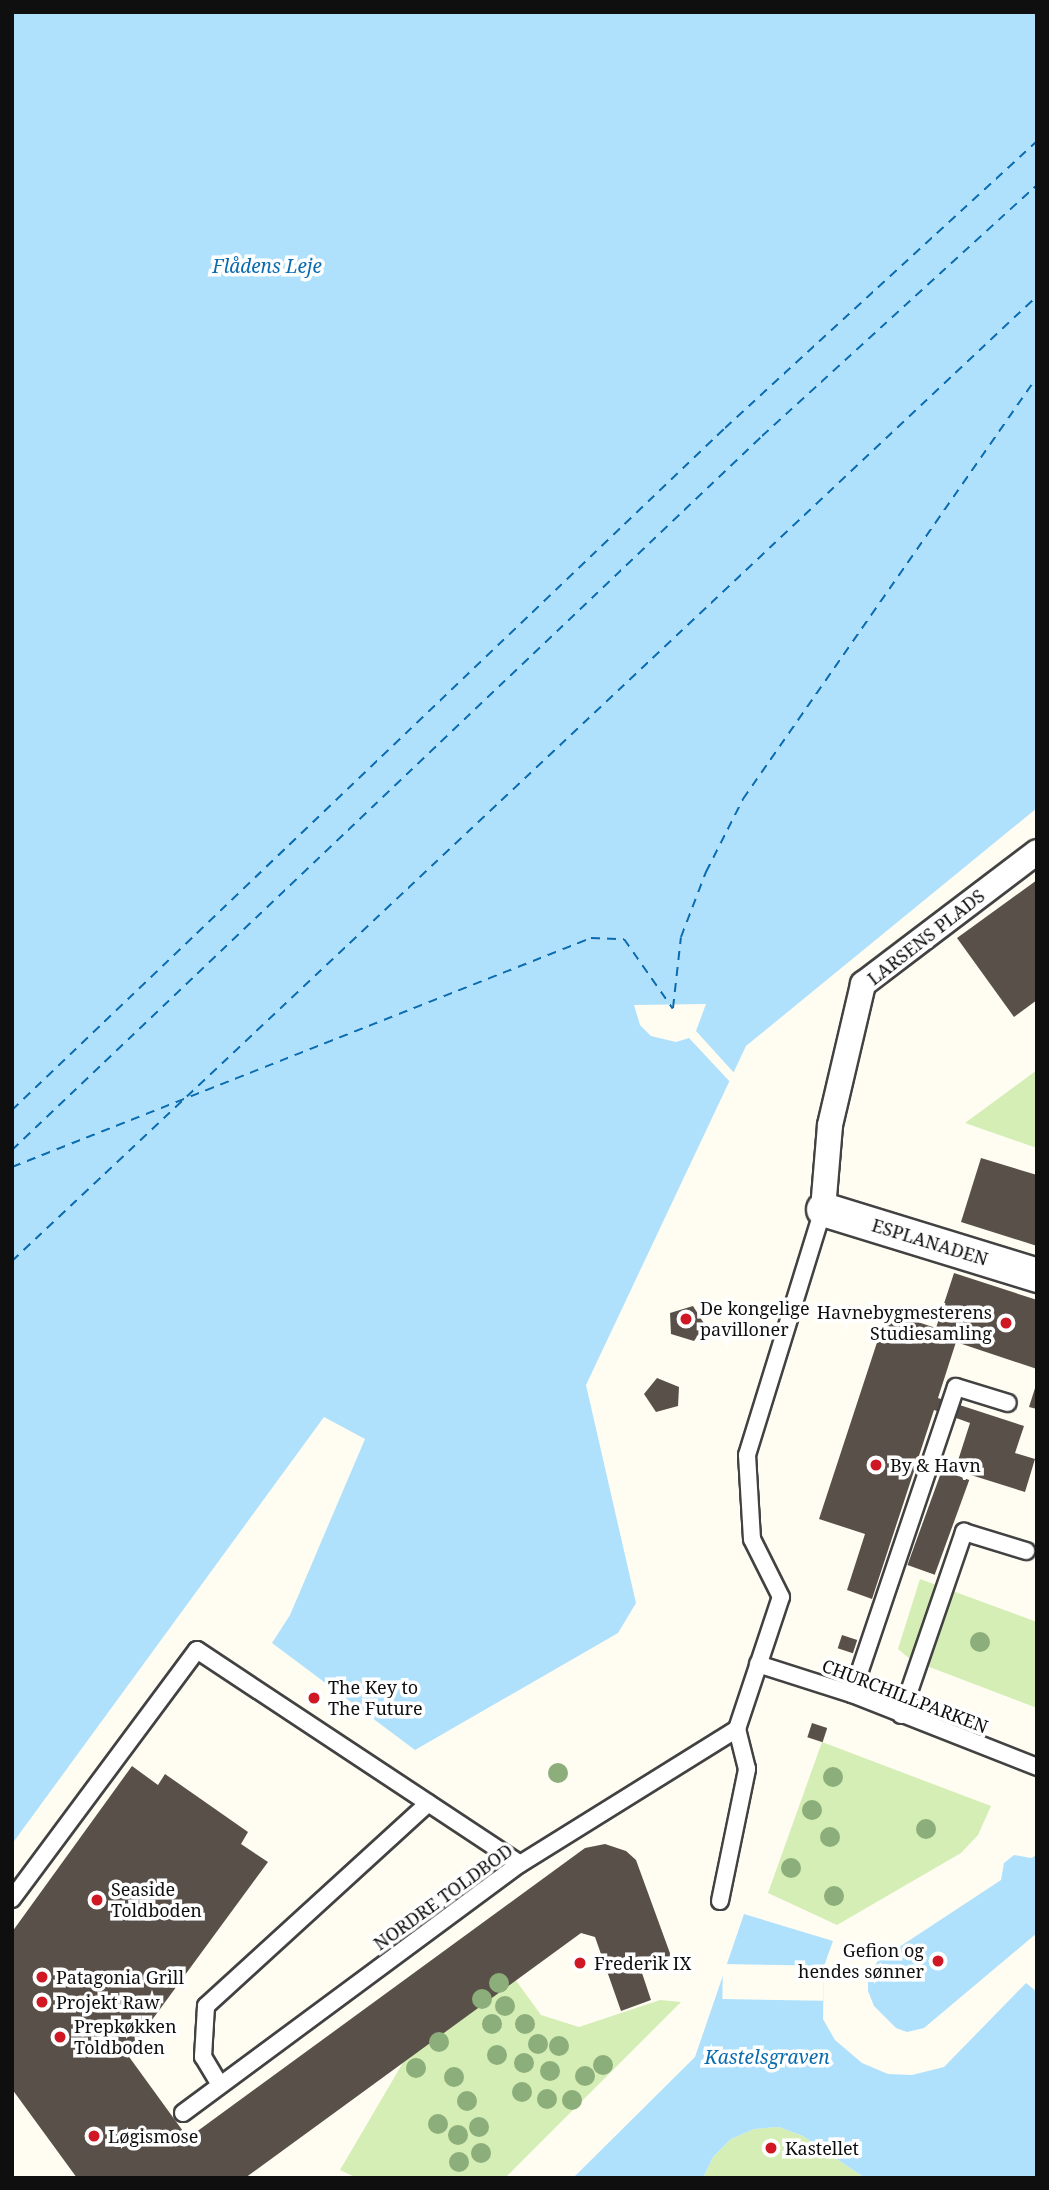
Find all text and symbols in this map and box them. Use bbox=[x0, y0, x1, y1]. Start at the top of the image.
water label: Flådens Leje bbox=[212, 256, 322, 278]
street label: LARSENS PLADS bbox=[863, 885, 989, 989]
street label: ESPLANADEN bbox=[869, 1214, 991, 1270]
place label: De kongelige pavilloner bbox=[700, 1298, 810, 1340]
place label: Havnebygmesterens Studiesamling bbox=[817, 1302, 992, 1344]
marker: De kongelige pavilloner bbox=[678, 1311, 694, 1327]
marker: Havnebygmesterens Studiesamling bbox=[998, 1315, 1014, 1331]
place label: By & Havn bbox=[890, 1454, 981, 1476]
marker: By & Havn bbox=[868, 1457, 884, 1473]
street label: CHURCHILLPARKEN bbox=[819, 1654, 991, 1738]
place label: The Key to The Future bbox=[328, 1677, 423, 1720]
marker: The Key to The Future bbox=[306, 1690, 322, 1706]
street label: NORDRE TOLDBOD bbox=[369, 1839, 517, 1955]
place label: Seaside Toldboden bbox=[111, 1879, 202, 1922]
marker: Seaside Toldboden bbox=[89, 1892, 105, 1908]
place label: Gefion og hendes sønner bbox=[798, 1940, 924, 1982]
place label: Frederik IX bbox=[594, 1952, 691, 1974]
marker: Gefion og hendes sønner bbox=[930, 1953, 946, 1969]
marker: Frederik IX bbox=[572, 1955, 588, 1971]
place label: Patagonia Grill bbox=[56, 1966, 184, 1988]
marker: Patagonia Grill bbox=[34, 1969, 50, 1985]
place label: Projekt Raw bbox=[56, 1991, 160, 2013]
marker: Projekt Raw bbox=[34, 1994, 50, 2010]
place label: Prepkøkken Toldboden bbox=[74, 2016, 177, 2058]
marker: Prepkøkken Toldboden bbox=[52, 2029, 68, 2045]
water label: Kastelsgraven bbox=[704, 2047, 830, 2069]
place label: Løgismose bbox=[108, 2125, 198, 2147]
marker: Løgismose bbox=[86, 2128, 102, 2144]
place label: Kastellet bbox=[785, 2137, 859, 2159]
marker: Kastellet bbox=[763, 2140, 779, 2156]

